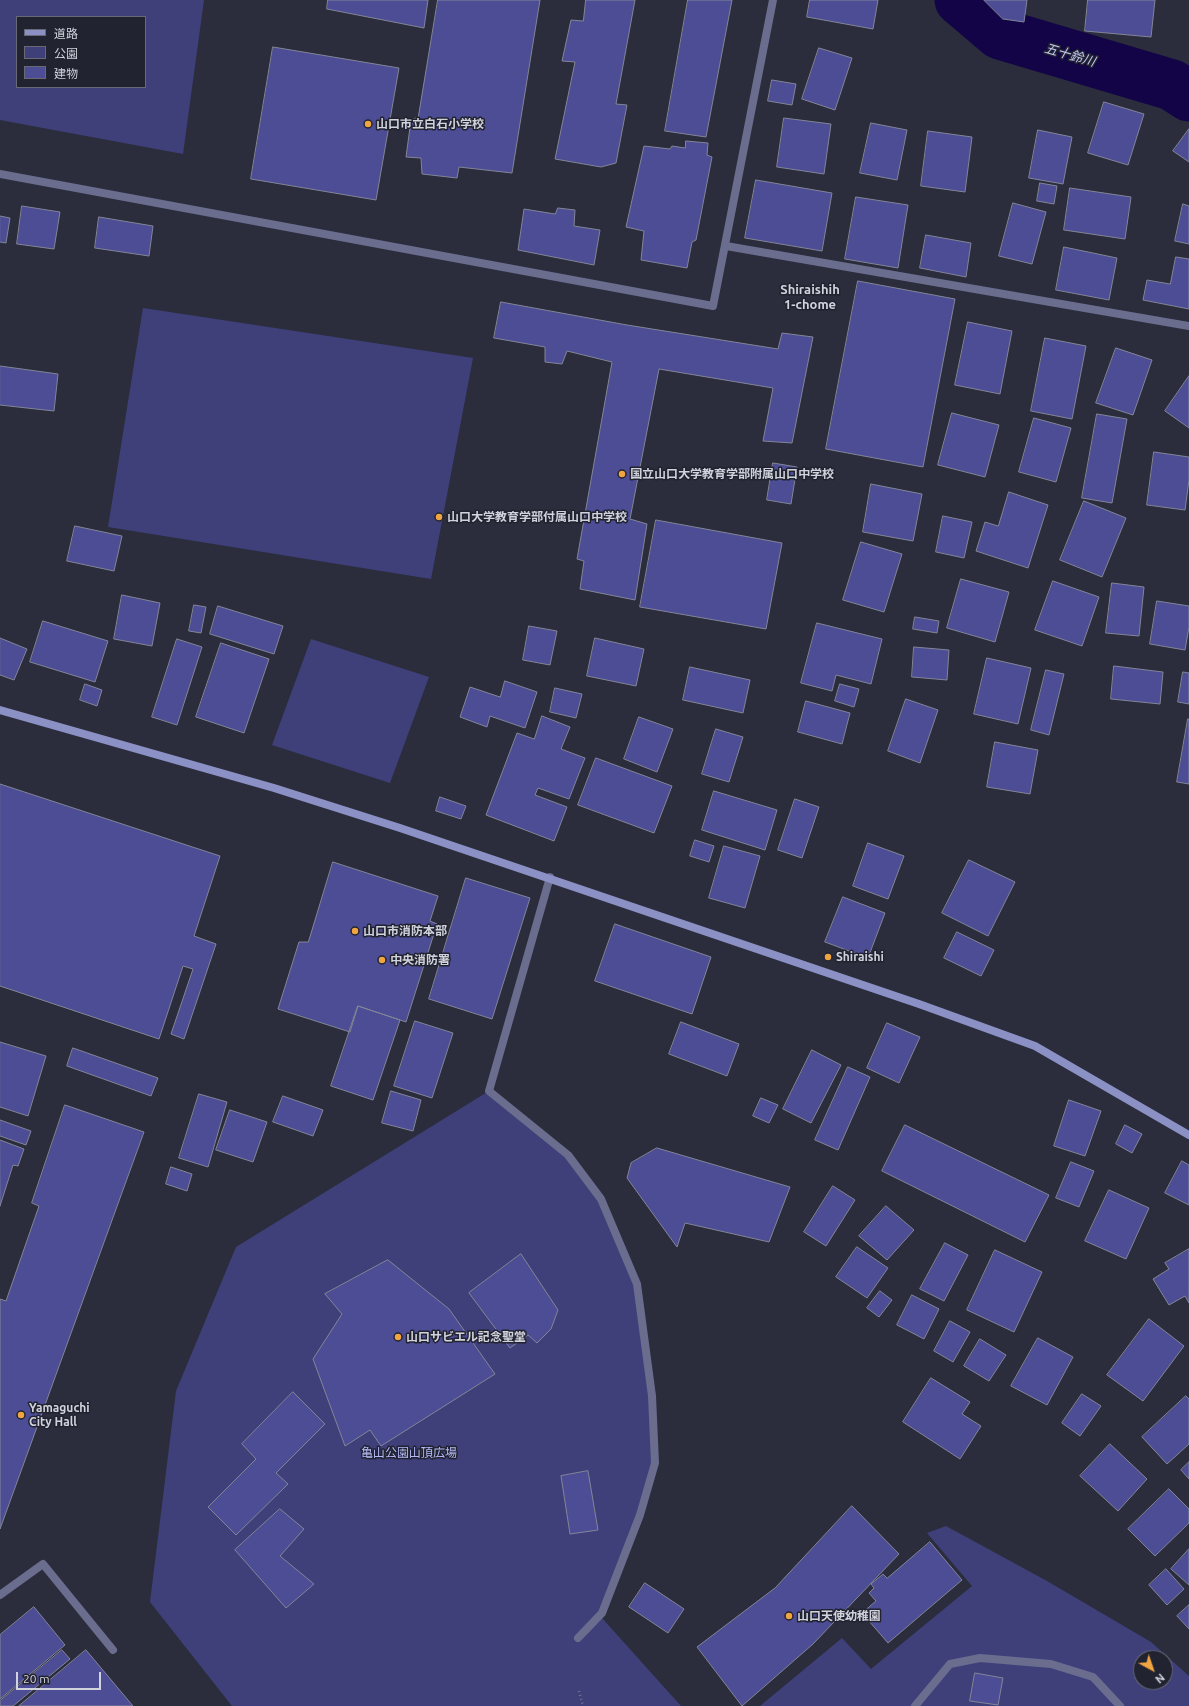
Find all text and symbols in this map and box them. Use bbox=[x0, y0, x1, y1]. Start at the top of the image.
legend bbox=[16, 16, 146, 88]
text: 道路 bbox=[54, 27, 78, 40]
water label: 五十鈴川 bbox=[1043, 40, 1097, 70]
text: 公園 bbox=[54, 47, 78, 60]
text: 建物 bbox=[54, 67, 78, 80]
place label: 山口市立白石小学校 bbox=[376, 117, 484, 131]
marker: 山口市立白石小学校 bbox=[363, 119, 373, 129]
district label: Shiraishih 1-chome bbox=[780, 282, 840, 313]
place label: 国立山口大学教育学部附属山口中学校 bbox=[630, 467, 834, 481]
marker: 国立山口大学教育学部附属山口中学校 bbox=[617, 469, 627, 479]
place label: 山口大学教育学部付属山口中学校 bbox=[447, 510, 627, 524]
marker: 山口大学教育学部付属山口中学校 bbox=[434, 512, 444, 522]
place label: 山口市消防本部 bbox=[363, 924, 447, 938]
marker: 山口市消防本部 bbox=[350, 926, 360, 936]
place label: Shiraishi bbox=[836, 950, 884, 964]
marker: Shiraishi bbox=[823, 952, 833, 962]
place label: 中央消防署 bbox=[390, 953, 450, 967]
marker: 中央消防署 bbox=[377, 955, 387, 965]
place label: 山口サビエル記念聖堂 bbox=[406, 1330, 526, 1344]
marker: 山口サビエル記念聖堂 bbox=[393, 1332, 403, 1342]
place label: Yamaguchi City Hall bbox=[29, 1401, 90, 1429]
marker: Yamaguchi City Hall bbox=[16, 1410, 26, 1420]
park label: 亀山公園山頂広場 bbox=[361, 1446, 457, 1460]
place label: 山口天使幼稚園 bbox=[797, 1609, 881, 1623]
marker: 山口天使幼稚園 bbox=[784, 1611, 794, 1621]
north arrow bbox=[1133, 1650, 1173, 1690]
scale bar bbox=[18, 1664, 103, 1690]
text: N bbox=[1153, 1671, 1167, 1686]
text: 20 m bbox=[23, 1672, 50, 1685]

